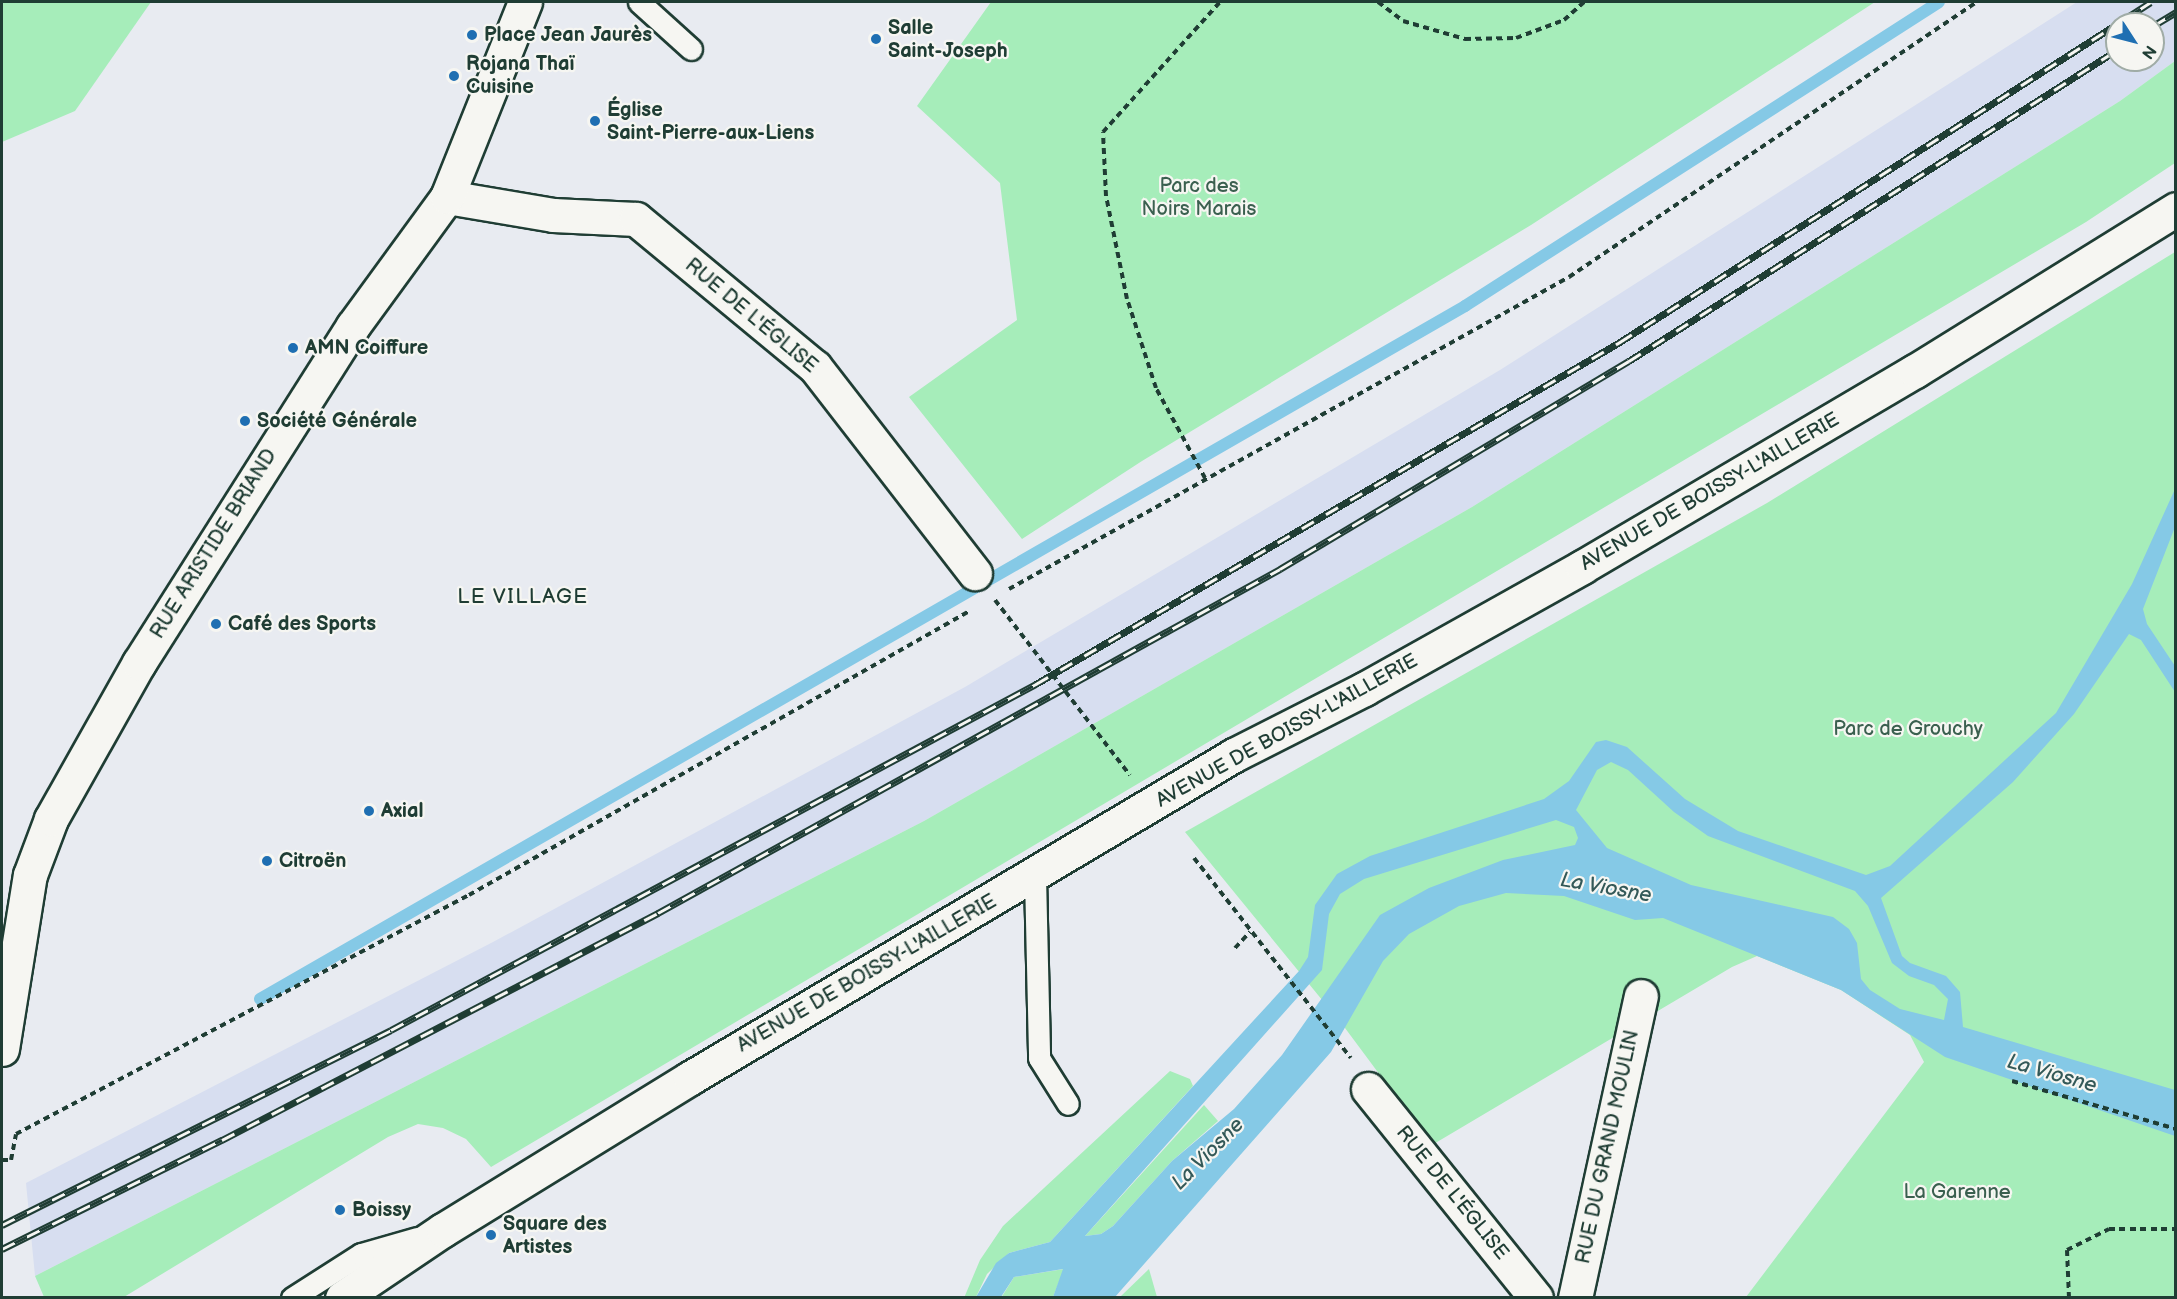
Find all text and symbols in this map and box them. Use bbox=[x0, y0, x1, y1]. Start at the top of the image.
north arrow bbox=[2105, 12, 2165, 72]
place label: Salle Saint-Joseph bbox=[888, 16, 1008, 63]
place label: Place Jean Jaurès bbox=[484, 23, 652, 47]
marker: Place Jean Jaurès bbox=[465, 28, 479, 42]
marker: Salle Saint-Joseph bbox=[869, 32, 883, 46]
text: N bbox=[2137, 41, 2160, 62]
place label: Rojana Thaï Cuisine bbox=[466, 52, 574, 99]
marker: Rojana Thaï Cuisine bbox=[447, 69, 461, 83]
place label: Église Saint-Pierre-aux-Liens bbox=[607, 98, 814, 145]
marker: Église Saint-Pierre-aux-Liens bbox=[588, 114, 602, 128]
park label: Parc des Noirs Marais bbox=[1142, 174, 1256, 221]
street label: RUE DE L'ÉGLISE bbox=[680, 254, 822, 378]
place label: AMN Coiffure bbox=[305, 336, 428, 360]
marker: AMN Coiffure bbox=[286, 341, 300, 355]
street label: AVENUE DE BOISSY-L'AILLERIE bbox=[1576, 408, 1844, 576]
place label: Société Générale bbox=[257, 409, 417, 433]
marker: Société Générale bbox=[238, 414, 252, 428]
street label: RUE ARISTIDE BRIAND bbox=[146, 445, 282, 643]
district label: LE VILLAGE bbox=[457, 584, 589, 610]
place label: Café des Sports bbox=[228, 612, 376, 636]
marker: Café des Sports bbox=[209, 617, 223, 631]
street label: AVENUE DE BOISSY-L'AILLERIE bbox=[1152, 649, 1422, 813]
park label: Parc de Grouchy bbox=[1833, 717, 1983, 741]
place label: Axial bbox=[381, 799, 423, 823]
marker: Axial bbox=[362, 804, 376, 818]
place label: Citroën bbox=[279, 849, 346, 873]
marker: Citroën bbox=[260, 854, 274, 868]
water label: La Viosne bbox=[1558, 868, 1654, 908]
street label: AVENUE DE BOISSY-L'AILLERIE bbox=[733, 890, 1001, 1058]
street label: RUE DU GRAND MOULIN bbox=[1571, 1028, 1645, 1266]
water label: La Viosne bbox=[2004, 1049, 2100, 1099]
water label: La Viosne bbox=[1166, 1112, 1250, 1196]
street label: RUE DE L'ÉGLISE bbox=[1391, 1121, 1513, 1265]
park label: La Garenne bbox=[1903, 1180, 2011, 1204]
place label: Boissy bbox=[352, 1198, 411, 1222]
marker: Boissy bbox=[333, 1203, 347, 1217]
place label: Square des Artistes bbox=[503, 1212, 607, 1259]
marker: Square des Artistes bbox=[484, 1228, 498, 1242]

